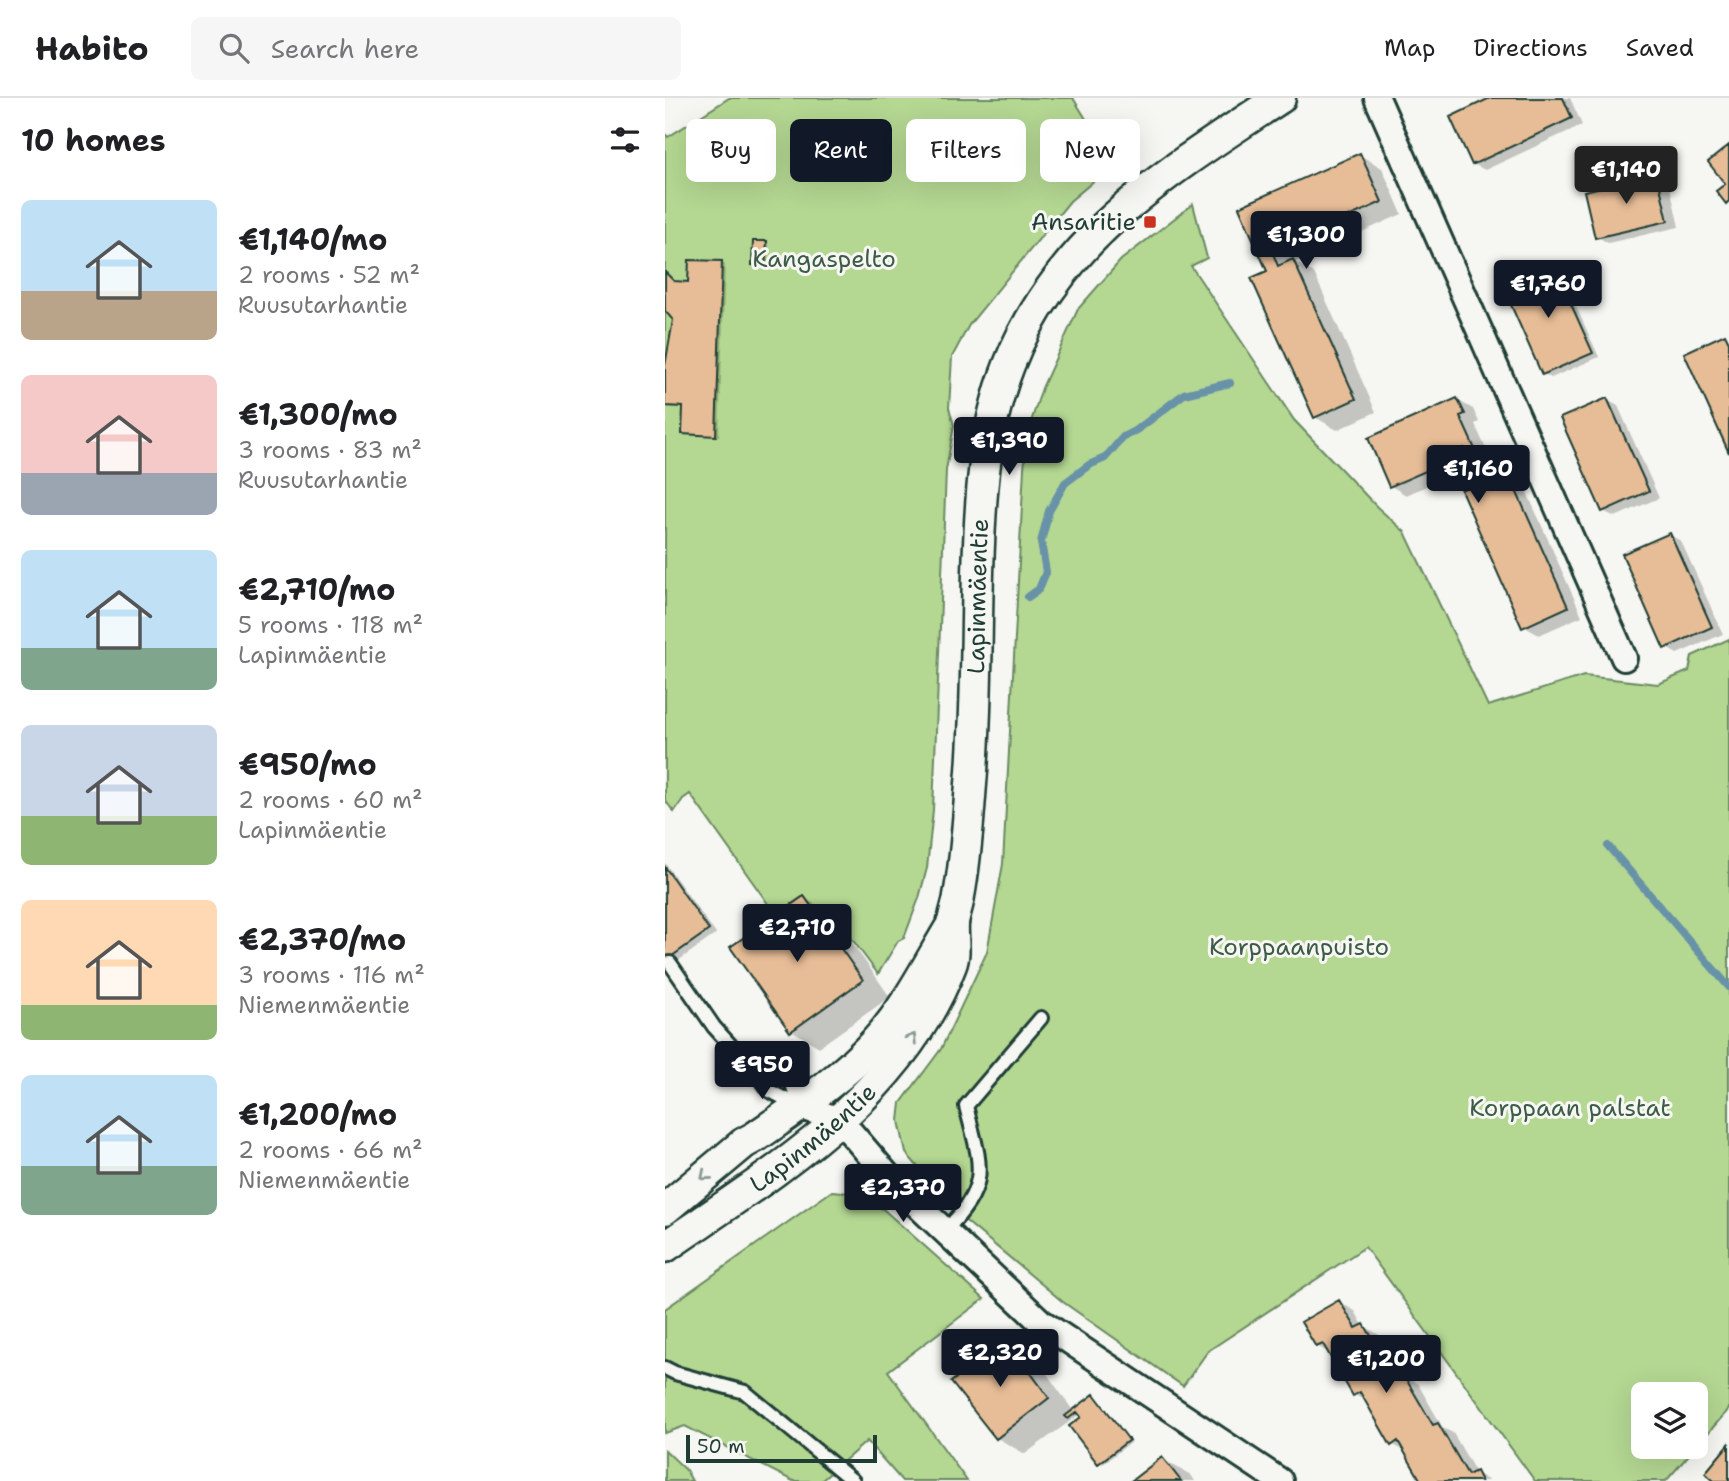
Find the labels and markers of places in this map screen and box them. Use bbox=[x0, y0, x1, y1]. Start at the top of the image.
pin: €1,140 bbox=[1569, 146, 1683, 206]
place label: Ansaritie bbox=[1031, 206, 1136, 238]
pin: €1,300 bbox=[1249, 212, 1363, 271]
marker: Ansaritie bbox=[1142, 214, 1158, 230]
pin: €1,760 bbox=[1491, 260, 1605, 320]
pin: €1,390 bbox=[952, 418, 1066, 477]
pin: €1,160 bbox=[1421, 446, 1535, 505]
pin: €2,710 bbox=[740, 904, 854, 964]
pin: €950 bbox=[721, 1042, 803, 1101]
pin: €2,370 bbox=[846, 1164, 960, 1224]
pin: €2,320 bbox=[943, 1330, 1057, 1389]
pin: €1,200 bbox=[1329, 1336, 1443, 1395]

